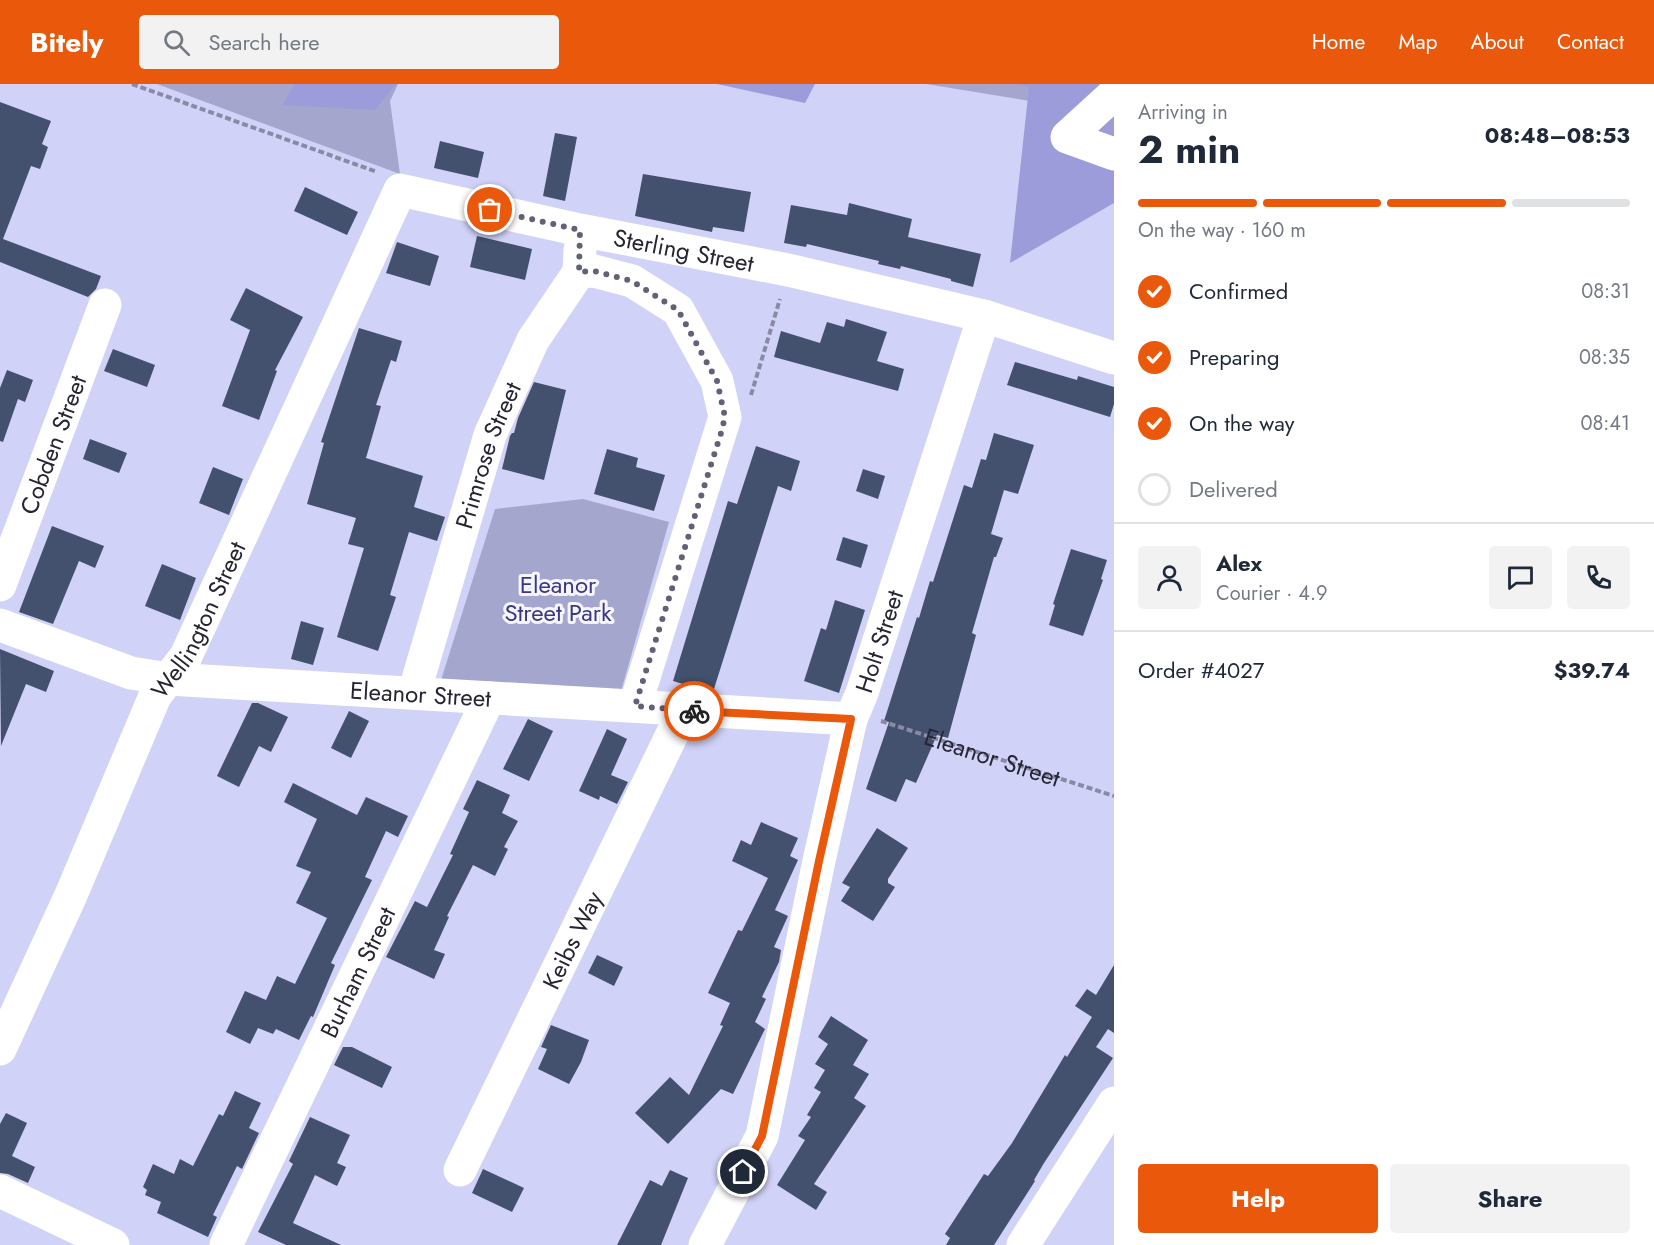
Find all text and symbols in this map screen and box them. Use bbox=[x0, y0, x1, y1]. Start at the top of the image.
search box bbox=[139, 15, 559, 69]
text: Bitely bbox=[30, 22, 103, 63]
icon: search bbox=[160, 26, 193, 59]
text: Search here bbox=[208, 26, 320, 58]
text: Home bbox=[1312, 27, 1365, 57]
text: Map bbox=[1398, 27, 1438, 57]
text: About bbox=[1471, 27, 1524, 57]
text: Contact bbox=[1557, 27, 1624, 57]
text: Arriving in bbox=[1138, 98, 1228, 127]
text: 08:48–08:53 bbox=[1485, 119, 1630, 151]
text: 2 min bbox=[1138, 121, 1240, 178]
pin bbox=[464, 184, 515, 235]
icon: bag bbox=[473, 193, 506, 226]
text: On the way · 160 m bbox=[1138, 216, 1306, 245]
street label: Sterling Street bbox=[611, 219, 757, 281]
icon: check bbox=[1138, 275, 1171, 308]
text: Confirmed bbox=[1189, 275, 1288, 307]
text: 08:31 bbox=[1581, 277, 1630, 306]
icon: check bbox=[1138, 341, 1171, 374]
text: Preparing bbox=[1189, 341, 1280, 373]
text: 08:35 bbox=[1579, 343, 1630, 372]
street label: Cobden Street bbox=[11, 370, 95, 519]
street label: Primrose Street bbox=[446, 376, 529, 533]
icon: check bbox=[1138, 407, 1171, 440]
text: On the way bbox=[1189, 407, 1294, 439]
text: 08:41 bbox=[1580, 409, 1630, 438]
text: Delivered bbox=[1189, 473, 1278, 505]
street label: Wellington Street bbox=[142, 535, 254, 706]
button: person bbox=[1138, 546, 1201, 609]
button: chat bbox=[1489, 546, 1552, 609]
button: phone bbox=[1567, 546, 1630, 609]
text: Alex bbox=[1216, 547, 1262, 579]
park label: Eleanor Street Park bbox=[504, 567, 612, 630]
text: Courier · 4.9 bbox=[1216, 579, 1328, 608]
street label: Holt Street bbox=[846, 585, 912, 697]
text: Order #4027 bbox=[1138, 654, 1264, 686]
text: $39.74 bbox=[1554, 654, 1630, 686]
street label: Eleanor Street bbox=[349, 672, 492, 715]
courier bbox=[664, 681, 724, 741]
icon: bike bbox=[678, 695, 711, 728]
street label: Eleanor Street bbox=[920, 719, 1065, 795]
street label: Keibs Way bbox=[533, 884, 611, 995]
street label: Burham Street bbox=[311, 900, 404, 1043]
pin bbox=[717, 1146, 768, 1197]
icon: home bbox=[726, 1155, 759, 1188]
button: Help bbox=[1138, 1164, 1378, 1233]
button: Share bbox=[1390, 1164, 1630, 1233]

